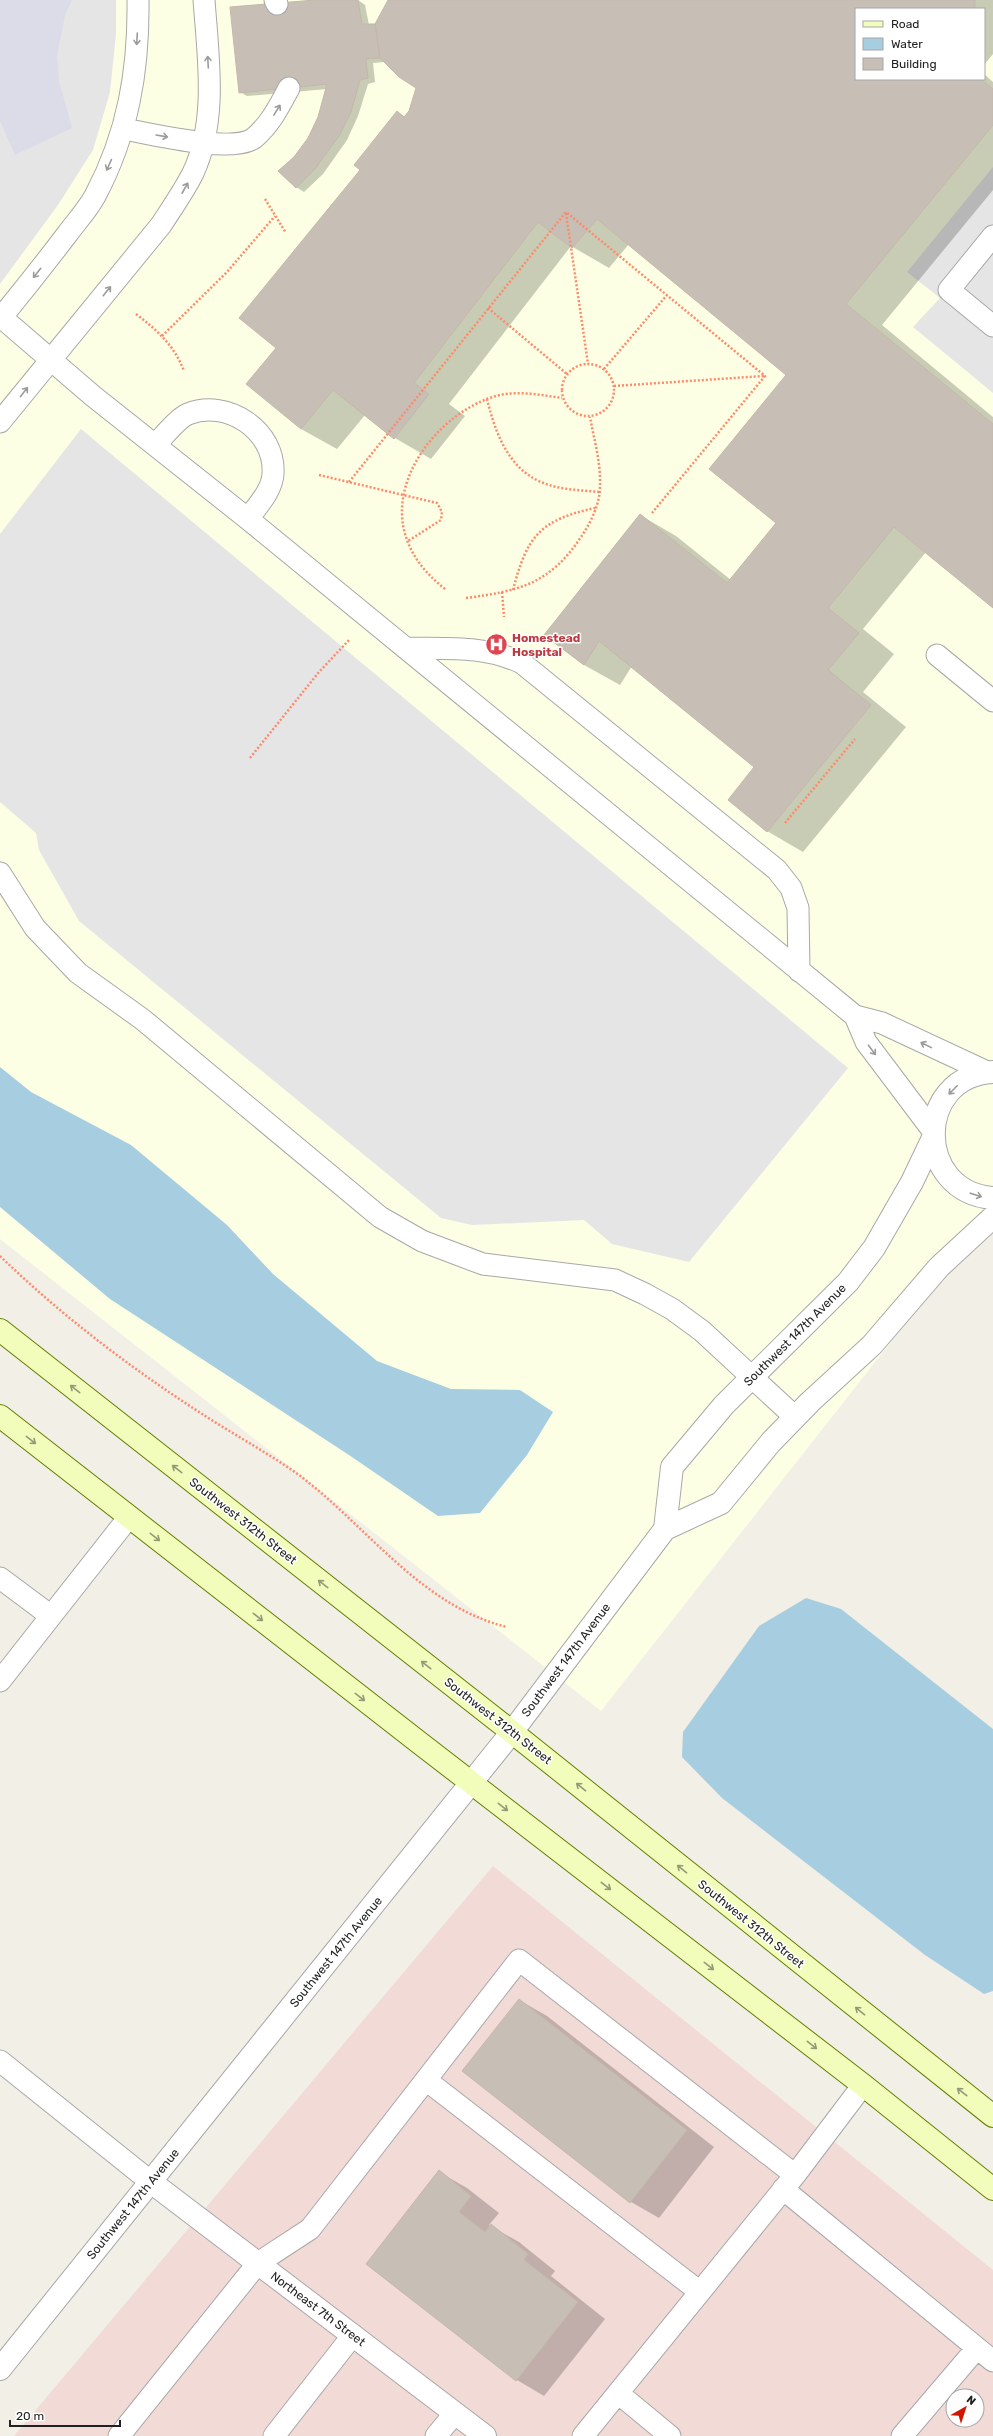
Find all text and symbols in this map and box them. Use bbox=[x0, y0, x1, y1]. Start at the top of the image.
legend bbox=[855, 8, 985, 80]
text: Road bbox=[891, 17, 919, 31]
one-way arrow bbox=[133, 32, 140, 45]
text: Water bbox=[891, 37, 923, 51]
one-way arrow bbox=[204, 56, 211, 69]
text: Building bbox=[891, 57, 937, 71]
one-way arrow bbox=[273, 105, 281, 116]
one-way arrow bbox=[155, 132, 168, 140]
one-way arrow bbox=[104, 158, 112, 170]
one-way arrow bbox=[182, 182, 189, 194]
one-way arrow bbox=[33, 267, 42, 278]
one-way arrow bbox=[102, 286, 111, 297]
one-way arrow bbox=[20, 386, 29, 397]
place label: Homestead Hospital bbox=[512, 631, 580, 659]
hospital icon: Homestead Hospital bbox=[483, 632, 509, 658]
one-way arrow bbox=[920, 1041, 932, 1048]
one-way arrow bbox=[868, 1045, 876, 1056]
one-way arrow bbox=[948, 1085, 958, 1095]
one-way arrow bbox=[970, 1192, 983, 1199]
street label: Southwest 147th Avenue bbox=[741, 1281, 849, 1389]
one-way arrow bbox=[69, 1385, 80, 1393]
one-way arrow bbox=[25, 1435, 36, 1444]
one-way arrow bbox=[172, 1465, 183, 1474]
street label: Southwest 312th Street bbox=[187, 1475, 300, 1567]
one-way arrow bbox=[150, 1533, 161, 1541]
one-way arrow bbox=[318, 1580, 329, 1589]
street label: Southwest 147th Avenue bbox=[519, 1600, 613, 1720]
one-way arrow bbox=[252, 1613, 263, 1621]
one-way arrow bbox=[420, 1660, 431, 1669]
street label: Southwest 312th Street bbox=[442, 1675, 555, 1767]
one-way arrow bbox=[355, 1693, 366, 1701]
one-way arrow bbox=[575, 1783, 586, 1792]
one-way arrow bbox=[497, 1803, 508, 1811]
one-way arrow bbox=[677, 1864, 688, 1873]
street label: Southwest 312th Street bbox=[695, 1877, 807, 1971]
one-way arrow bbox=[600, 1882, 611, 1891]
street label: Southwest 147th Avenue bbox=[287, 1894, 385, 2010]
one-way arrow bbox=[703, 1962, 714, 1970]
one-way arrow bbox=[855, 2007, 866, 2016]
one-way arrow bbox=[806, 2041, 817, 2050]
one-way arrow bbox=[957, 2087, 968, 2096]
street label: Southwest 147th Avenue bbox=[84, 2146, 182, 2262]
street label: Northeast 7th Street bbox=[268, 2269, 368, 2349]
north arrow bbox=[945, 2388, 985, 2428]
text: N bbox=[964, 2393, 978, 2408]
scale bar bbox=[10, 2402, 120, 2428]
text: 20 m bbox=[16, 2409, 44, 2423]

